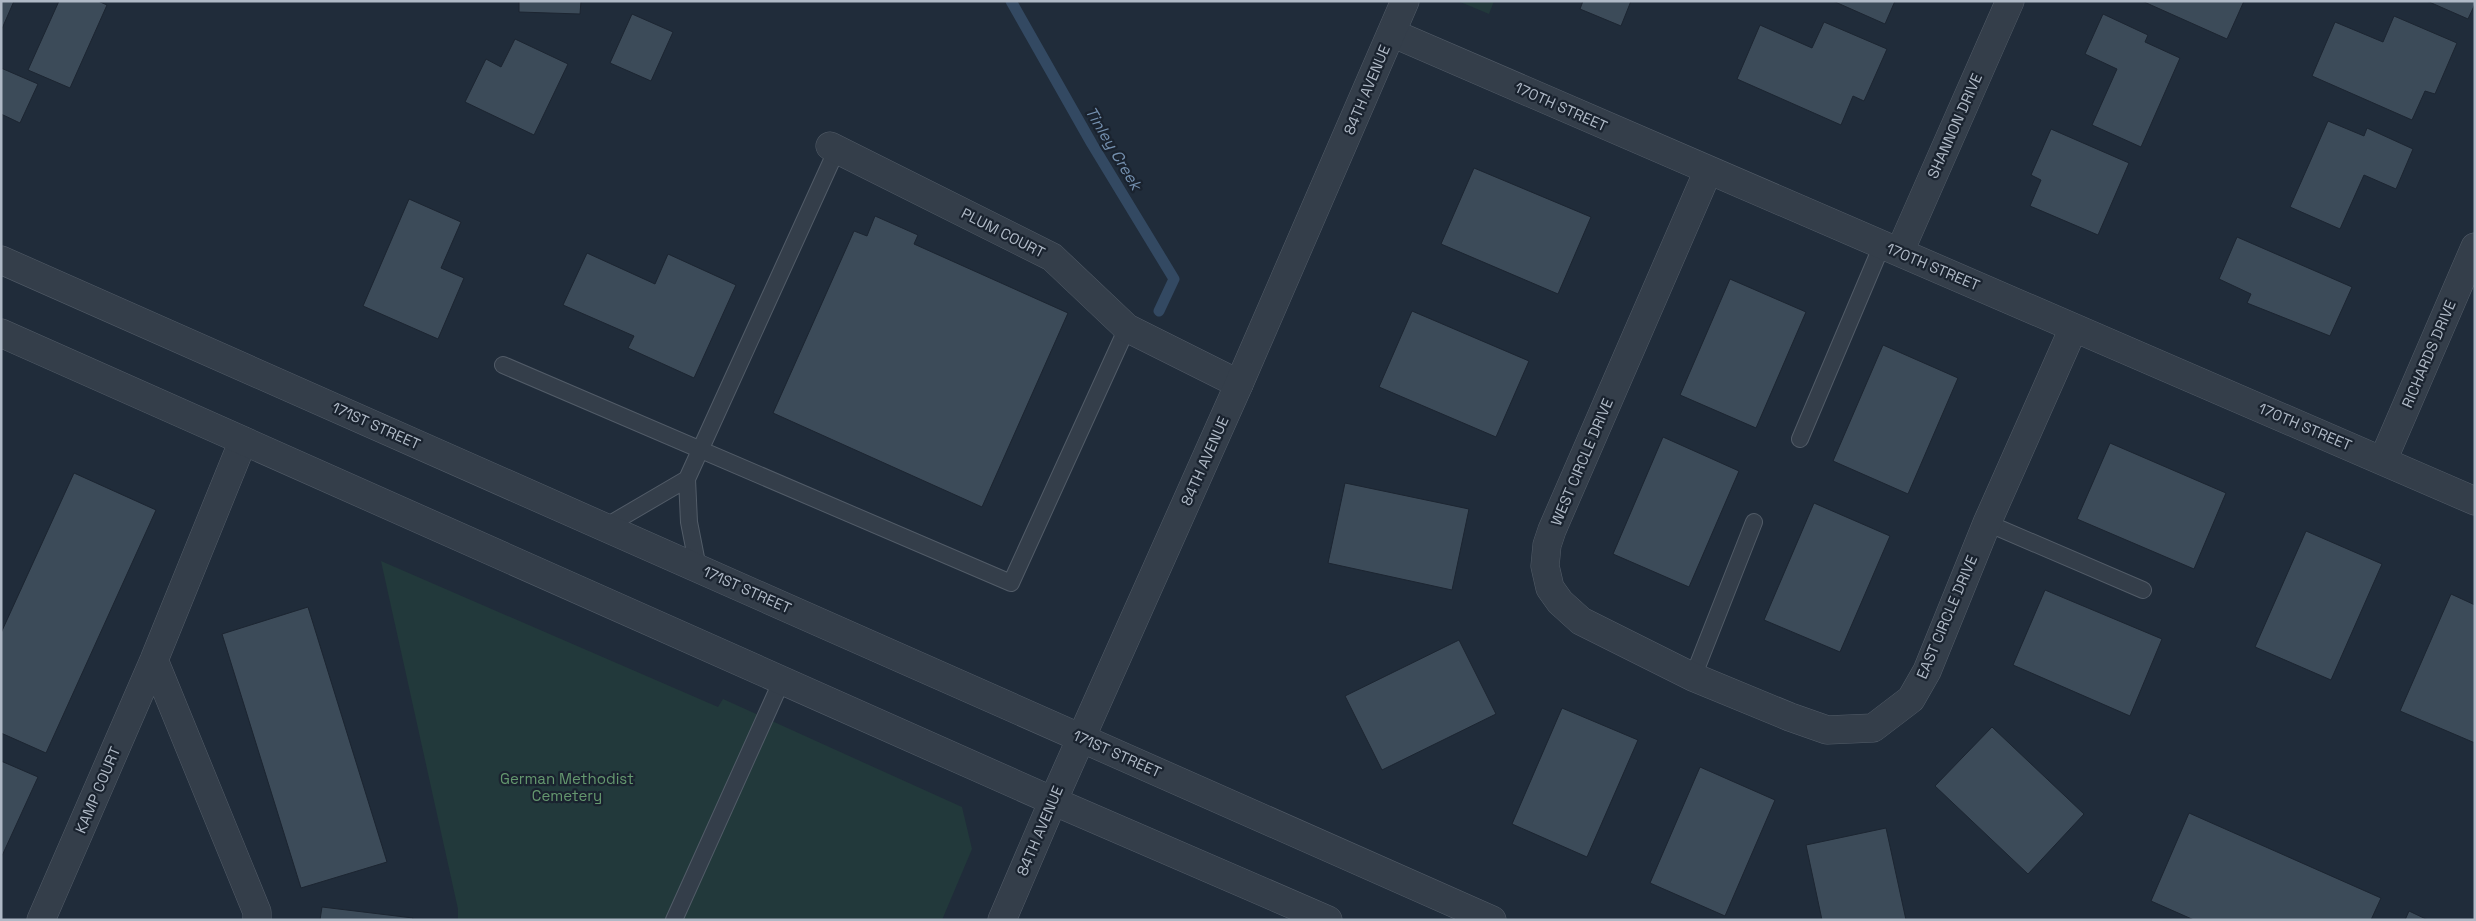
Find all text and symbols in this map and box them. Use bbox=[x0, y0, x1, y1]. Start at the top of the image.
street label: 84TH AVENUE bbox=[1339, 42, 1394, 138]
street label: SHANNON DRIVE bbox=[1923, 70, 1986, 181]
street label: 170TH STREET bbox=[1512, 78, 1611, 136]
water label: Tinley Creek bbox=[1080, 103, 1148, 196]
street label: PLUM COURT bbox=[958, 203, 1048, 262]
street label: 170TH STREET bbox=[1884, 238, 1983, 295]
street label: RICHARDS DRIVE bbox=[2397, 297, 2460, 411]
street label: WEST CIRCLE DRIVE bbox=[1546, 395, 1617, 528]
street label: 171ST STREET bbox=[329, 398, 423, 454]
street label: 170TH STREET bbox=[2256, 398, 2355, 455]
street label: 84TH AVENUE bbox=[1176, 413, 1233, 508]
street label: EAST CIRCLE DRIVE bbox=[1912, 552, 1981, 682]
street label: 171ST STREET bbox=[700, 562, 794, 618]
street label: 171ST STREET bbox=[1070, 726, 1164, 782]
street label: KAMP COURT bbox=[71, 743, 124, 836]
park label: German Methodist Cemetery bbox=[500, 769, 634, 805]
street label: 84TH AVENUE bbox=[1012, 783, 1067, 879]

